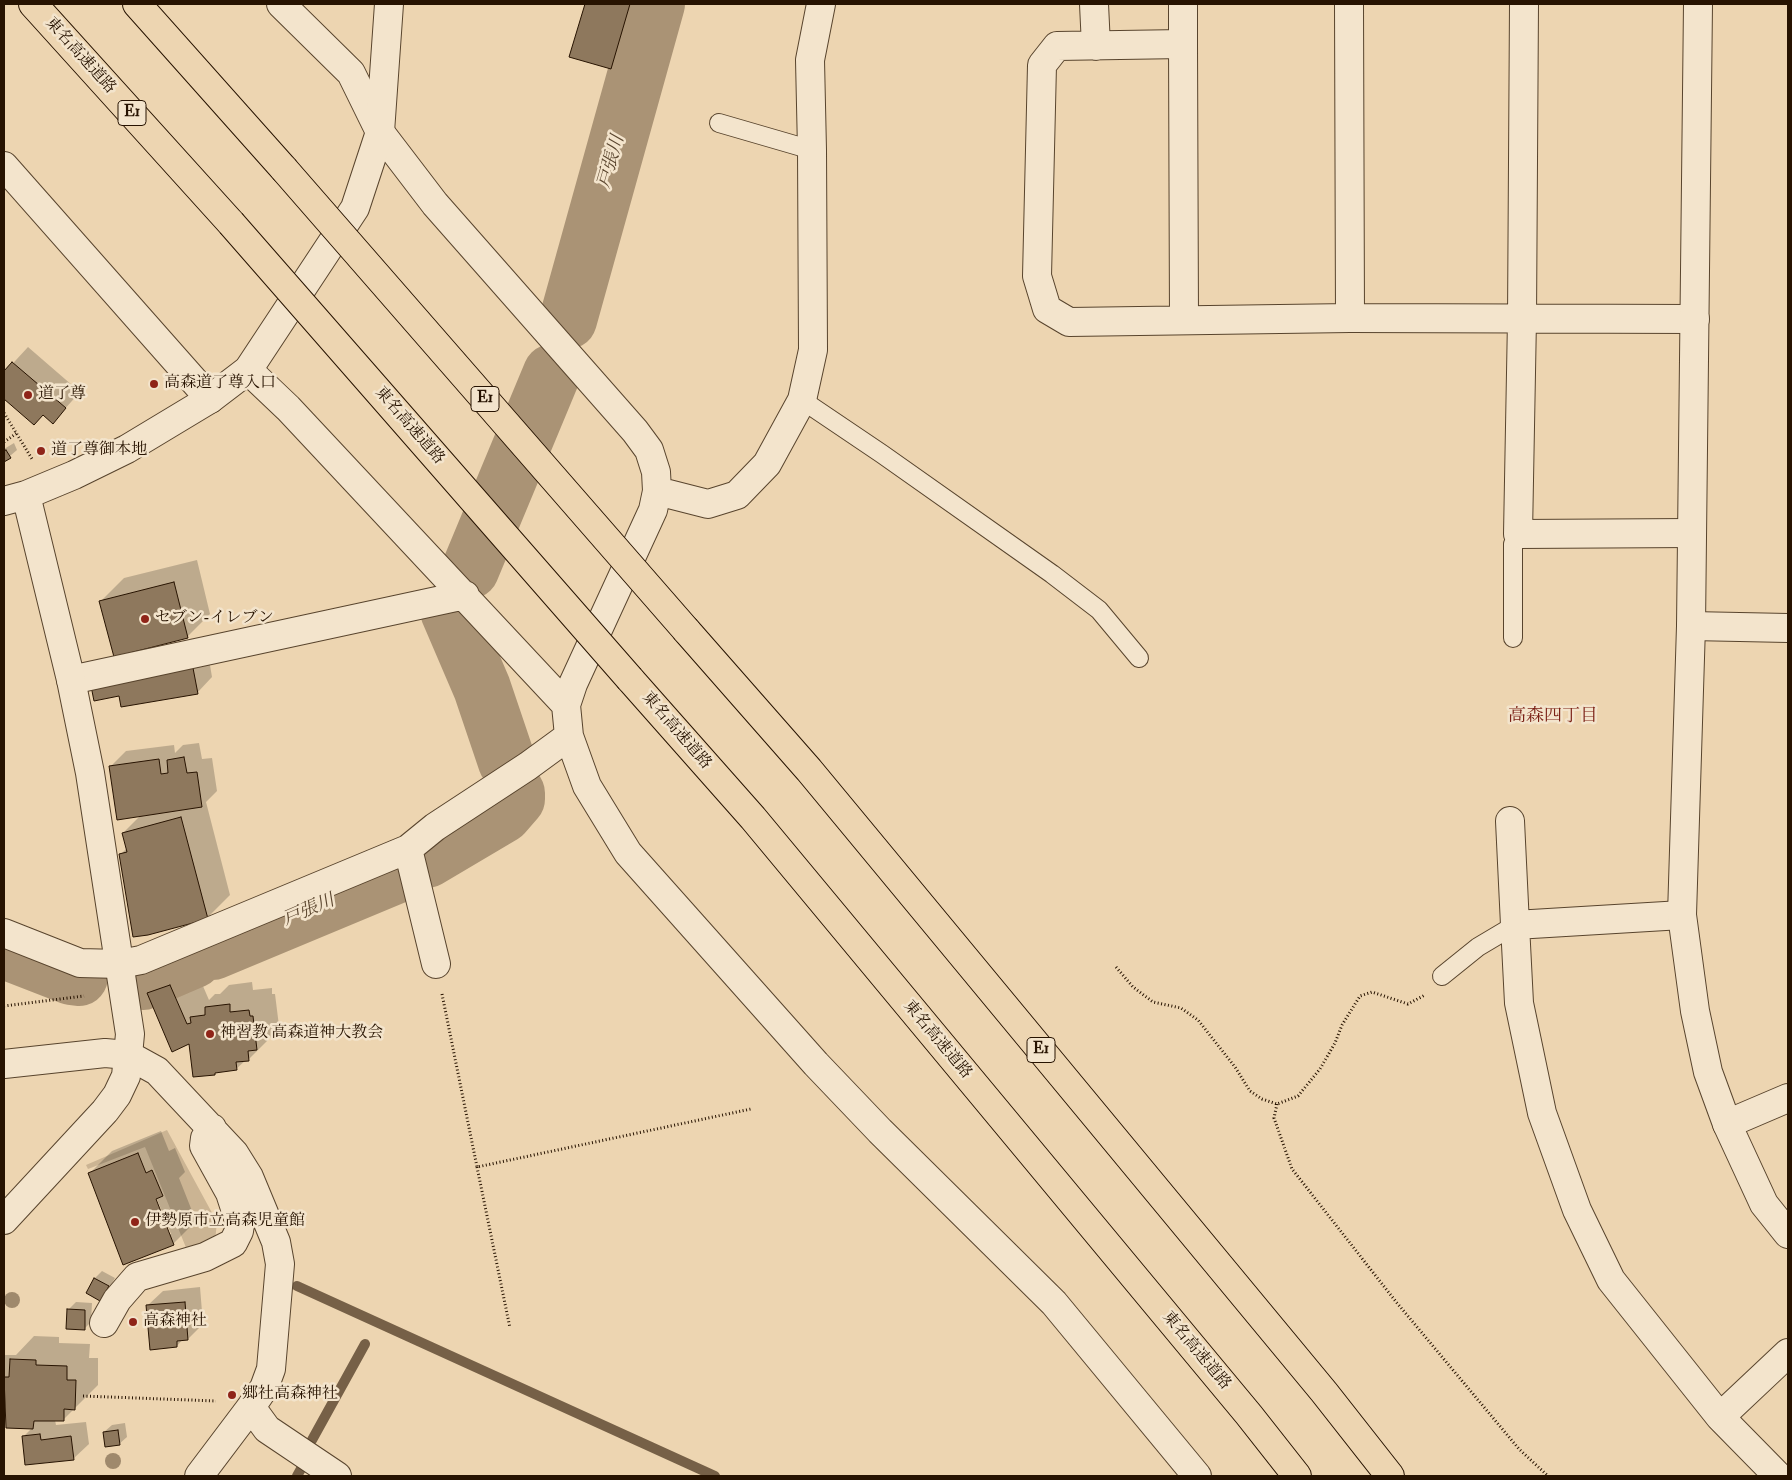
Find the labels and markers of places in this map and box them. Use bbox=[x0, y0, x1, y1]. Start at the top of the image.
place label: 高森道了尊入口 bbox=[164, 374, 276, 394]
marker: 高森道了尊入口 bbox=[148, 378, 160, 390]
place label: 道了尊 bbox=[38, 385, 86, 405]
marker: 道了尊 bbox=[22, 389, 34, 401]
place label: 道了尊御本地 bbox=[51, 441, 147, 461]
marker: 道了尊御本地 bbox=[35, 445, 47, 457]
place label: セブン-イレブン bbox=[155, 609, 274, 629]
marker: セブン-イレブン bbox=[139, 613, 151, 625]
place label: 神習教 高森道神大教会 bbox=[220, 1024, 383, 1044]
marker: 神習教 高森道神大教会 bbox=[204, 1028, 216, 1040]
place label: 伊勢原市立高森児童館 bbox=[145, 1212, 305, 1232]
marker: 伊勢原市立高森児童館 bbox=[129, 1216, 141, 1228]
place label: 高森神社 bbox=[143, 1312, 207, 1332]
marker: 高森神社 bbox=[127, 1316, 139, 1328]
place label: 郷社高森神社 bbox=[242, 1385, 338, 1405]
marker: 郷社高森神社 bbox=[226, 1389, 238, 1401]

